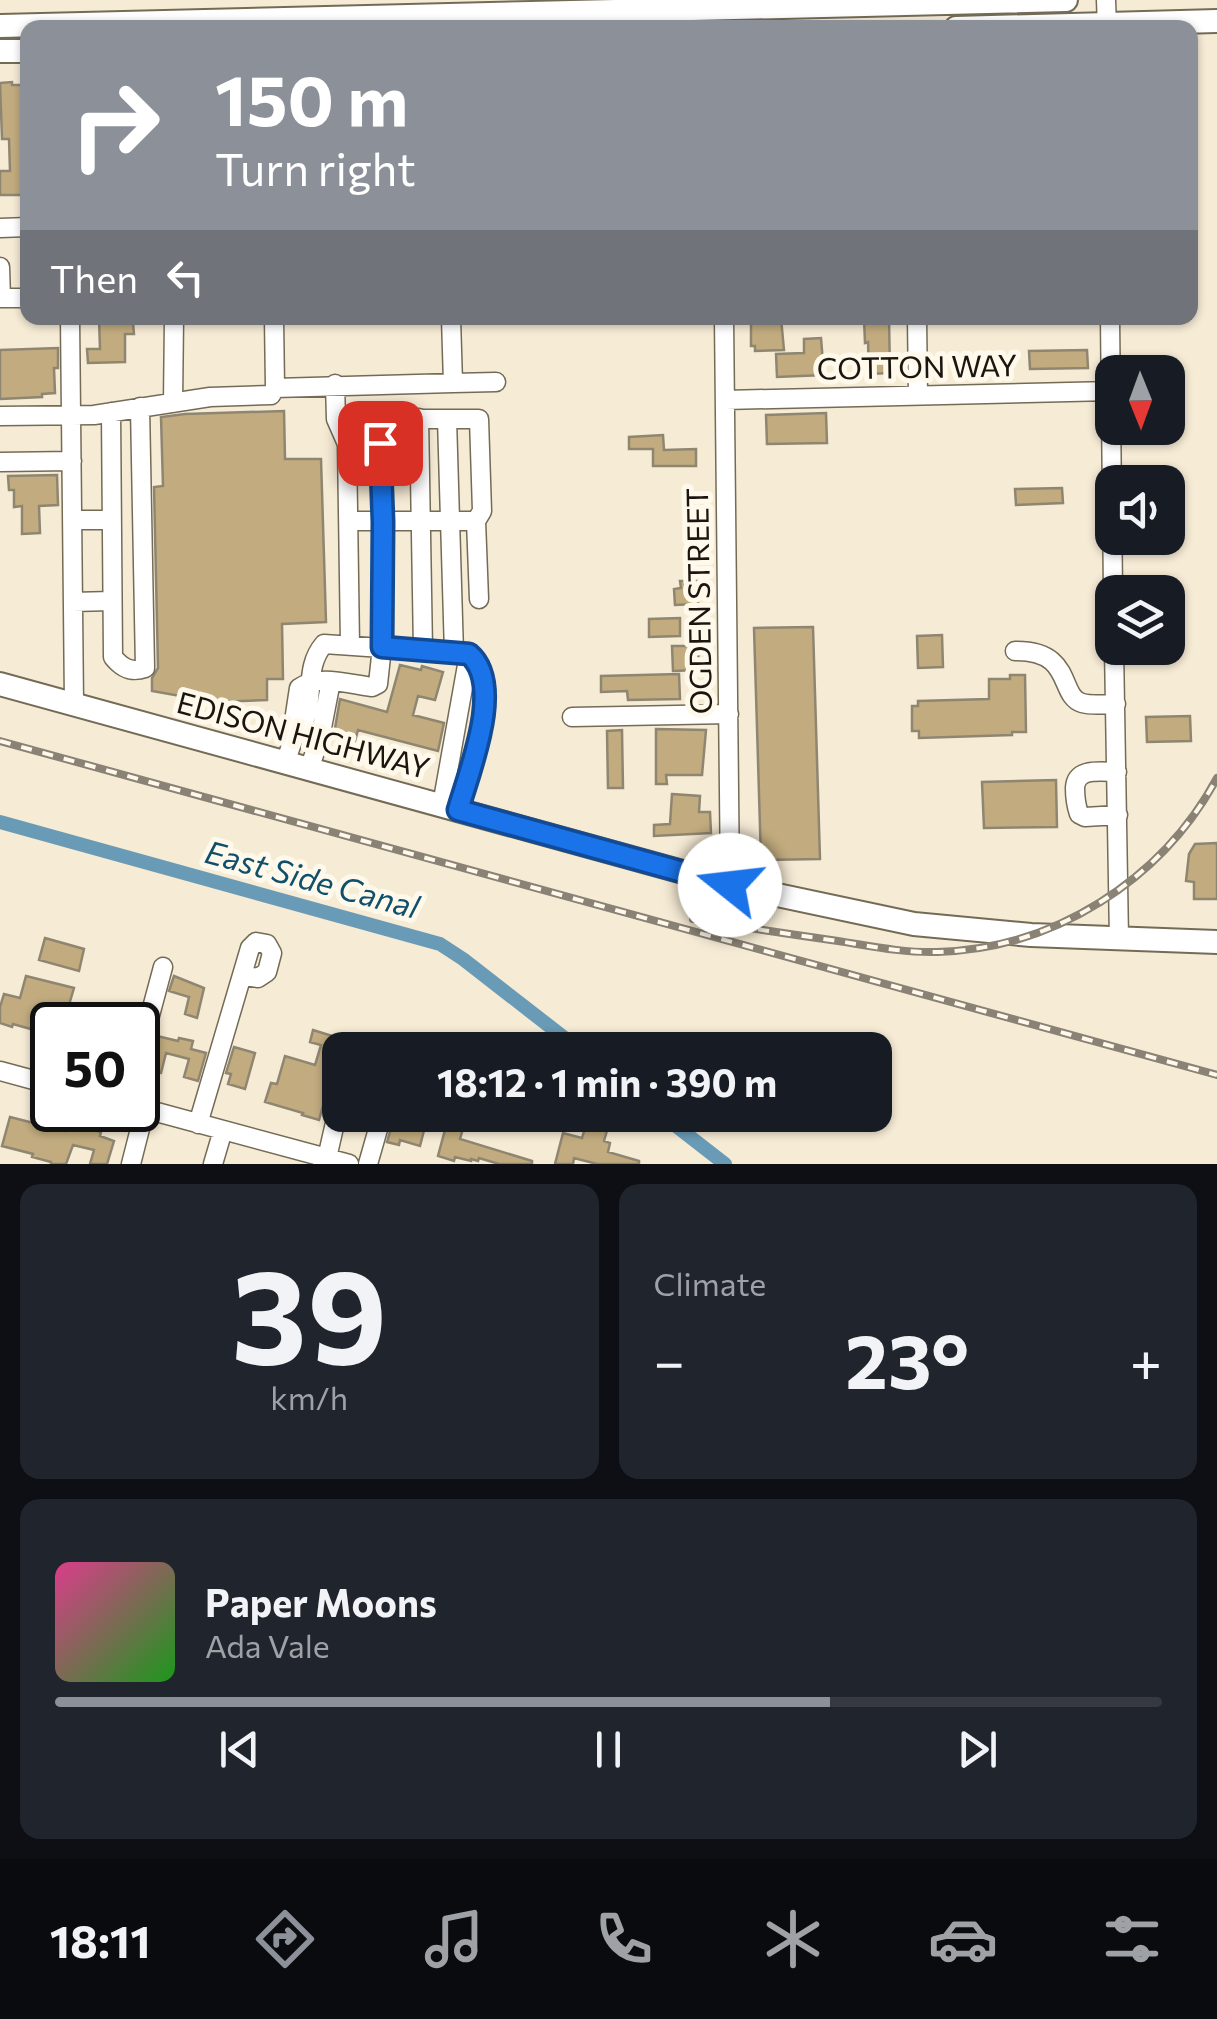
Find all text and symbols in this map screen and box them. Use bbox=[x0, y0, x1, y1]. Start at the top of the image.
text: 150 m bbox=[215, 55, 408, 140]
icon: right bbox=[50, 60, 180, 190]
text: Turn right bbox=[215, 140, 416, 195]
icon: left bbox=[158, 250, 213, 305]
text: Then bbox=[50, 254, 138, 301]
street label: COTTON WAY bbox=[816, 345, 1018, 386]
north arrow bbox=[1095, 355, 1185, 445]
map controls bbox=[1095, 355, 1185, 665]
pin bbox=[338, 401, 423, 486]
icon: arrive bbox=[353, 416, 408, 471]
button: sound bbox=[1095, 465, 1185, 555]
street label: OGDEN STREET bbox=[677, 488, 718, 714]
button: layers bbox=[1095, 575, 1185, 665]
street label: EDISON HIGHWAY bbox=[173, 682, 434, 785]
water label: East Side Canal bbox=[201, 830, 425, 926]
position arrow bbox=[678, 833, 782, 937]
speed limit sign: 50 bbox=[30, 1002, 160, 1132]
text: 18:12 · 1 min · 390 m bbox=[437, 1058, 777, 1105]
text: 39 bbox=[231, 1232, 387, 1391]
text: Climate bbox=[654, 1263, 766, 1303]
text: 23° bbox=[845, 1313, 969, 1404]
text: − bbox=[654, 1326, 685, 1393]
text: + bbox=[1130, 1326, 1162, 1393]
text: km/h bbox=[270, 1377, 348, 1417]
text: Paper Moons bbox=[205, 1578, 437, 1625]
text: Ada Vale bbox=[205, 1625, 330, 1665]
icon: previous bbox=[212, 1722, 267, 1777]
icon: pause bbox=[581, 1722, 636, 1777]
icon: next bbox=[950, 1722, 1005, 1777]
icon: directions bbox=[250, 1904, 320, 1974]
icon: music bbox=[419, 1904, 489, 1974]
icon: phone bbox=[589, 1904, 659, 1974]
icon: climate bbox=[758, 1904, 828, 1974]
icon: car bbox=[928, 1904, 998, 1974]
icon: filters bbox=[1097, 1904, 1167, 1974]
text: 18:11 bbox=[50, 1912, 151, 1967]

